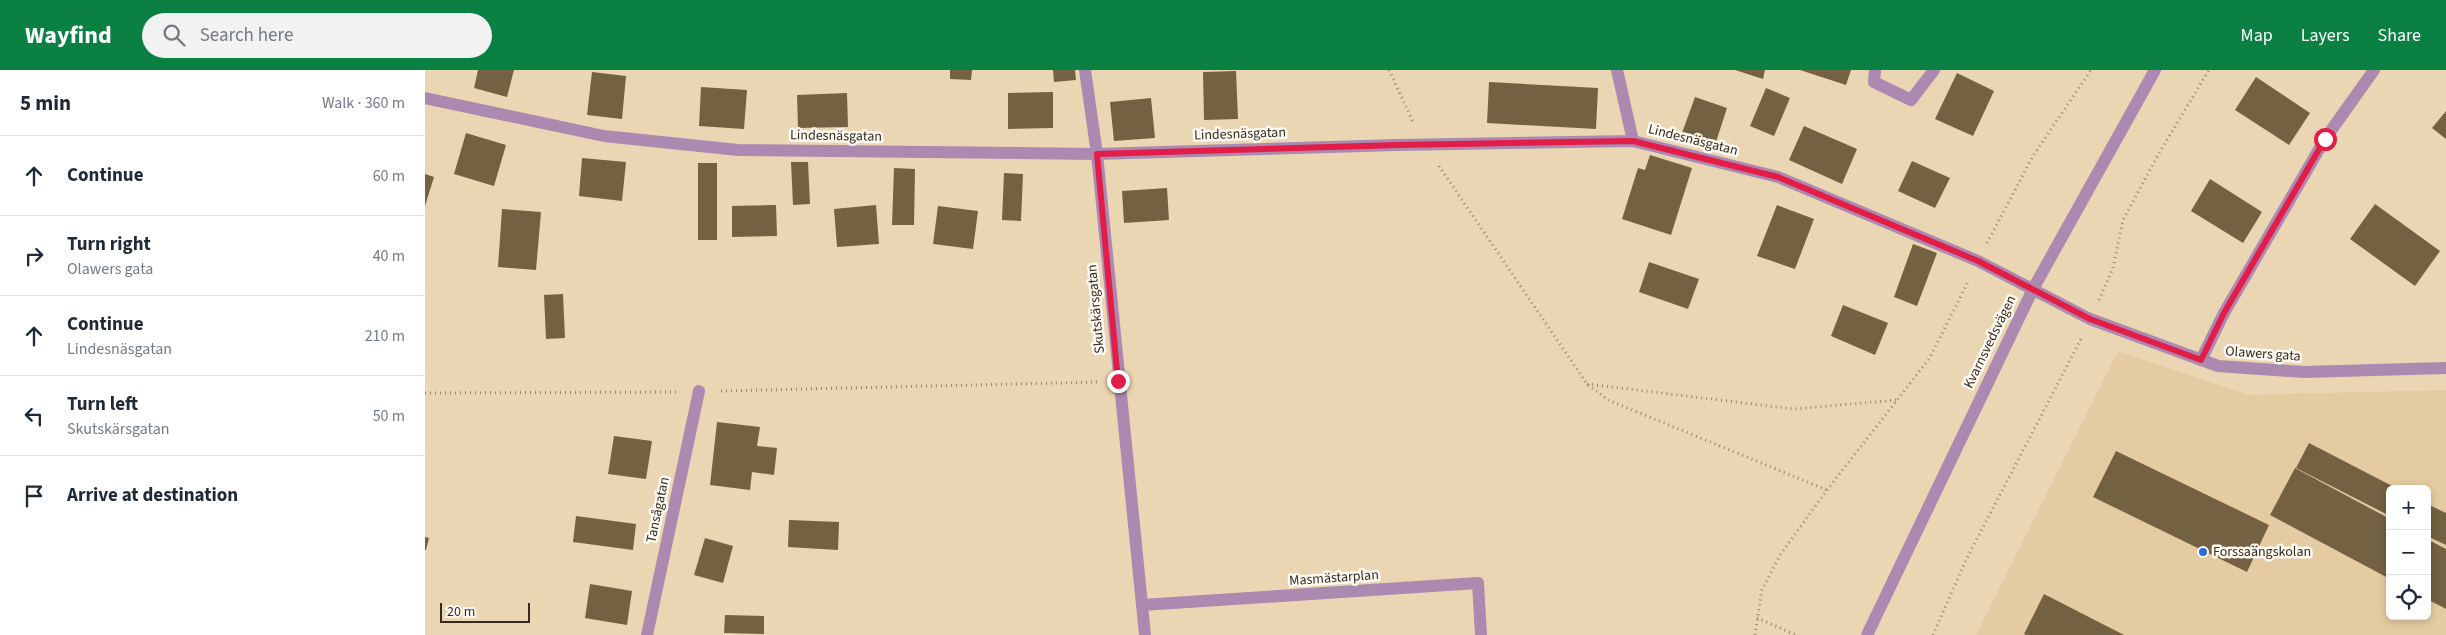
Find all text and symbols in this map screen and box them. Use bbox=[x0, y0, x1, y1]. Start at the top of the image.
search box bbox=[142, 13, 492, 58]
text: Wayfind bbox=[25, 18, 112, 53]
icon: search bbox=[160, 21, 188, 49]
text: Search here bbox=[200, 22, 293, 49]
text: Map bbox=[2241, 23, 2273, 48]
text: Layers bbox=[2301, 23, 2350, 48]
text: Share bbox=[2378, 23, 2421, 48]
text: 5 min bbox=[20, 88, 71, 118]
text: Walk · 360 m bbox=[322, 92, 405, 114]
street label: Lindesnäsgatan bbox=[1646, 119, 1740, 161]
street label: Lindesnäsgatan bbox=[1194, 122, 1286, 146]
street label: Lindesnäsgatan bbox=[790, 125, 882, 147]
route start bbox=[2314, 128, 2337, 151]
icon: ahead bbox=[20, 162, 48, 190]
text: Continue bbox=[67, 162, 144, 189]
text: 60 m bbox=[373, 165, 405, 187]
text: Turn right bbox=[67, 231, 151, 258]
icon: right bbox=[20, 242, 48, 270]
text: 40 m bbox=[373, 245, 405, 267]
text: Olawers gata bbox=[67, 258, 153, 280]
street label: Skutskärsgatan bbox=[1082, 263, 1110, 355]
street label: Kvarnsvedsvägen bbox=[1959, 292, 2021, 392]
text: Continue bbox=[67, 311, 144, 338]
icon: ahead bbox=[20, 322, 48, 350]
text: 210 m bbox=[365, 325, 405, 347]
text: Lindesnäsgatan bbox=[67, 338, 172, 360]
street label: Olawers gata bbox=[2225, 341, 2301, 367]
route end bbox=[1107, 370, 1130, 393]
text: Turn left bbox=[67, 391, 138, 418]
icon: left bbox=[20, 402, 48, 430]
text: 50 m bbox=[373, 405, 405, 427]
text: Skutskärsgatan bbox=[67, 418, 169, 440]
street label: Tansågatan bbox=[641, 475, 675, 545]
icon: arrive bbox=[20, 482, 48, 510]
text: Arrive at destination bbox=[67, 482, 238, 509]
map controls bbox=[2386, 485, 2431, 620]
button: + bbox=[2386, 485, 2431, 530]
button: − bbox=[2386, 530, 2431, 575]
place label: Forssaängskolan bbox=[2213, 542, 2311, 562]
marker: Forssaängskolan bbox=[2197, 546, 2209, 558]
street label: Masmästarplan bbox=[1289, 565, 1379, 591]
button: locate bbox=[2386, 575, 2431, 620]
scale bar bbox=[440, 600, 530, 623]
text: 20 m bbox=[447, 602, 475, 622]

